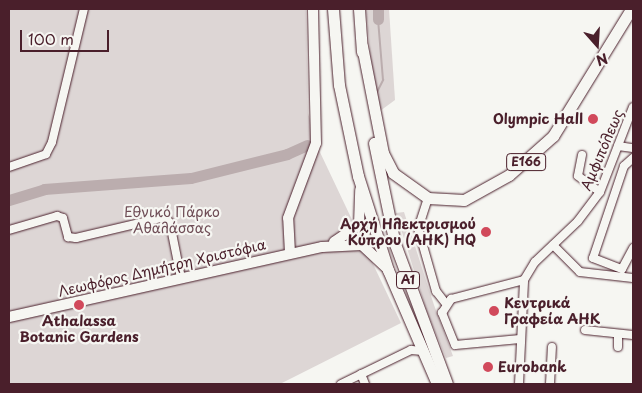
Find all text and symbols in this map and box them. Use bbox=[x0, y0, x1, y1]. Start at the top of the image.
scale bar bbox=[22, 20, 111, 52]
north arrow bbox=[572, 20, 622, 70]
text: 100 m bbox=[28, 27, 74, 50]
text: N bbox=[593, 48, 611, 71]
street label: Αμφιπόλεως bbox=[577, 107, 627, 193]
place label: Olympic Hall bbox=[494, 111, 583, 127]
marker: Olympic Hall bbox=[587, 113, 599, 125]
road number: E166 bbox=[506, 152, 546, 172]
park label: Εθνικό Πάρκο Αθαλάσσας bbox=[124, 204, 220, 236]
place label: Αρχή Ηλεκτρισμού Κύπρου (ΑΗΚ) HQ bbox=[341, 216, 476, 248]
marker: Αρχή Ηλεκτρισμού Κύπρου (ΑΗΚ) HQ bbox=[480, 226, 492, 238]
street label: Λεωφόρος Δημήτρη Χριστόφια bbox=[57, 236, 267, 300]
road number: A1 bbox=[396, 270, 420, 290]
place label: Κεντρικά Γραφεία ΑΗΚ bbox=[504, 295, 600, 328]
marker: Athalassa Botanic Gardens bbox=[73, 299, 85, 311]
marker: Κεντρικά Γραφεία ΑΗΚ bbox=[488, 305, 500, 317]
place label: Athalassa Botanic Gardens bbox=[19, 313, 139, 346]
place label: Eurobank bbox=[498, 359, 567, 375]
marker: Eurobank bbox=[482, 361, 494, 373]

